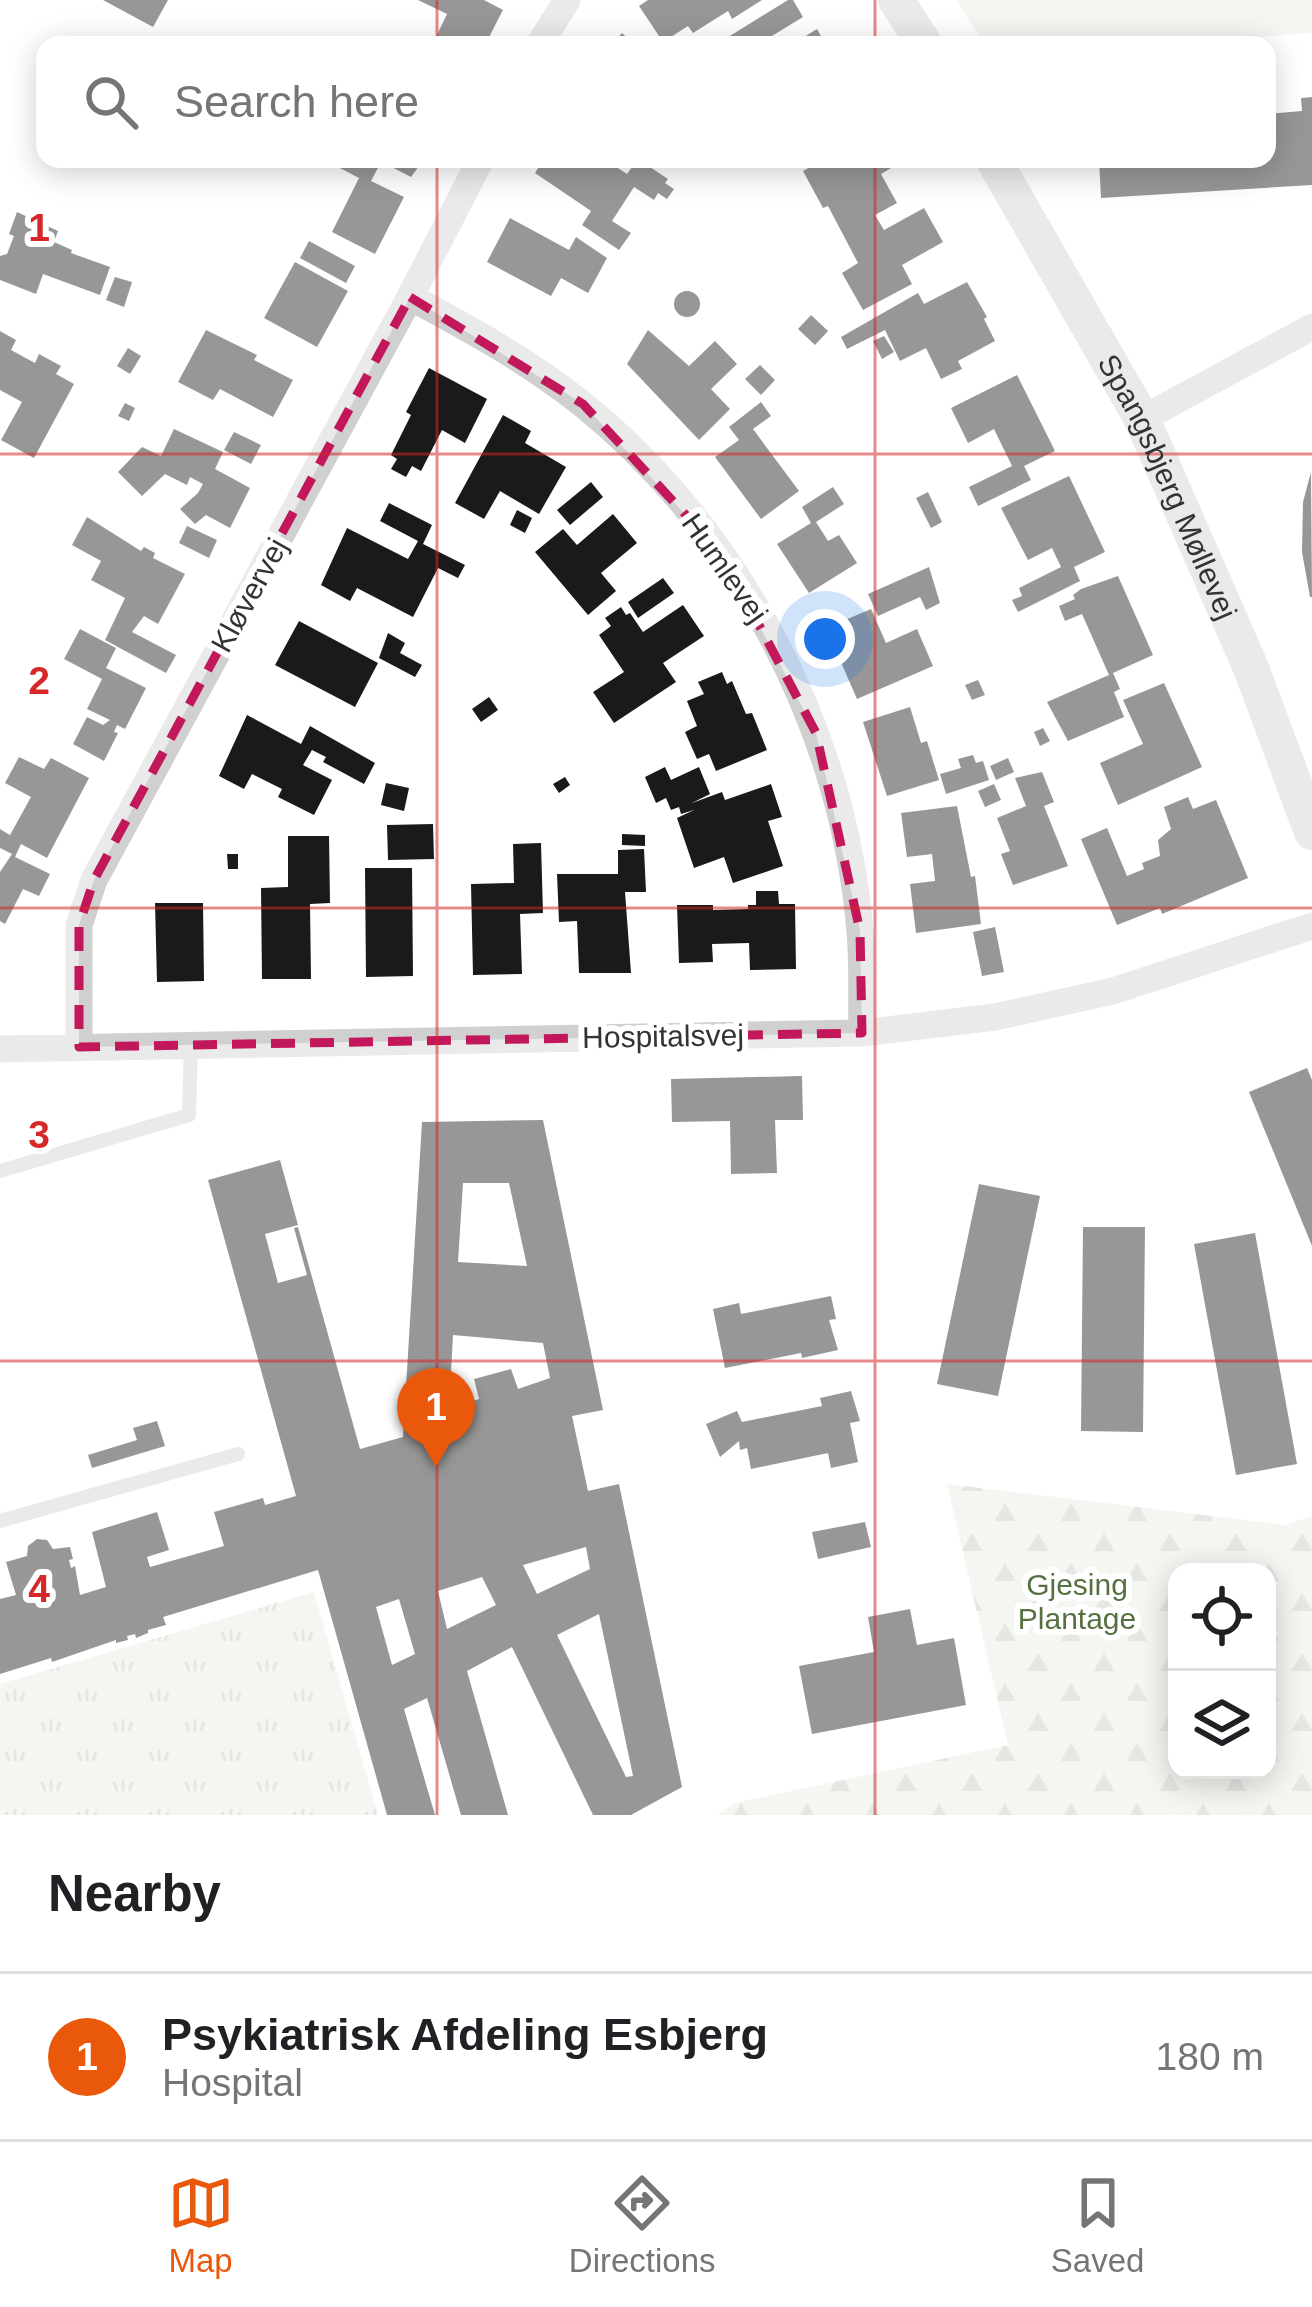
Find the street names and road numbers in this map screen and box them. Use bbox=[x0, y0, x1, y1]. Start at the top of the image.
street label: Spangsbjerg Møllevej bbox=[1092, 348, 1244, 624]
street label: Humlevej bbox=[676, 507, 774, 629]
street label: Kløvervej bbox=[204, 532, 294, 658]
street label: Hospitalsvej bbox=[582, 1018, 744, 1054]

